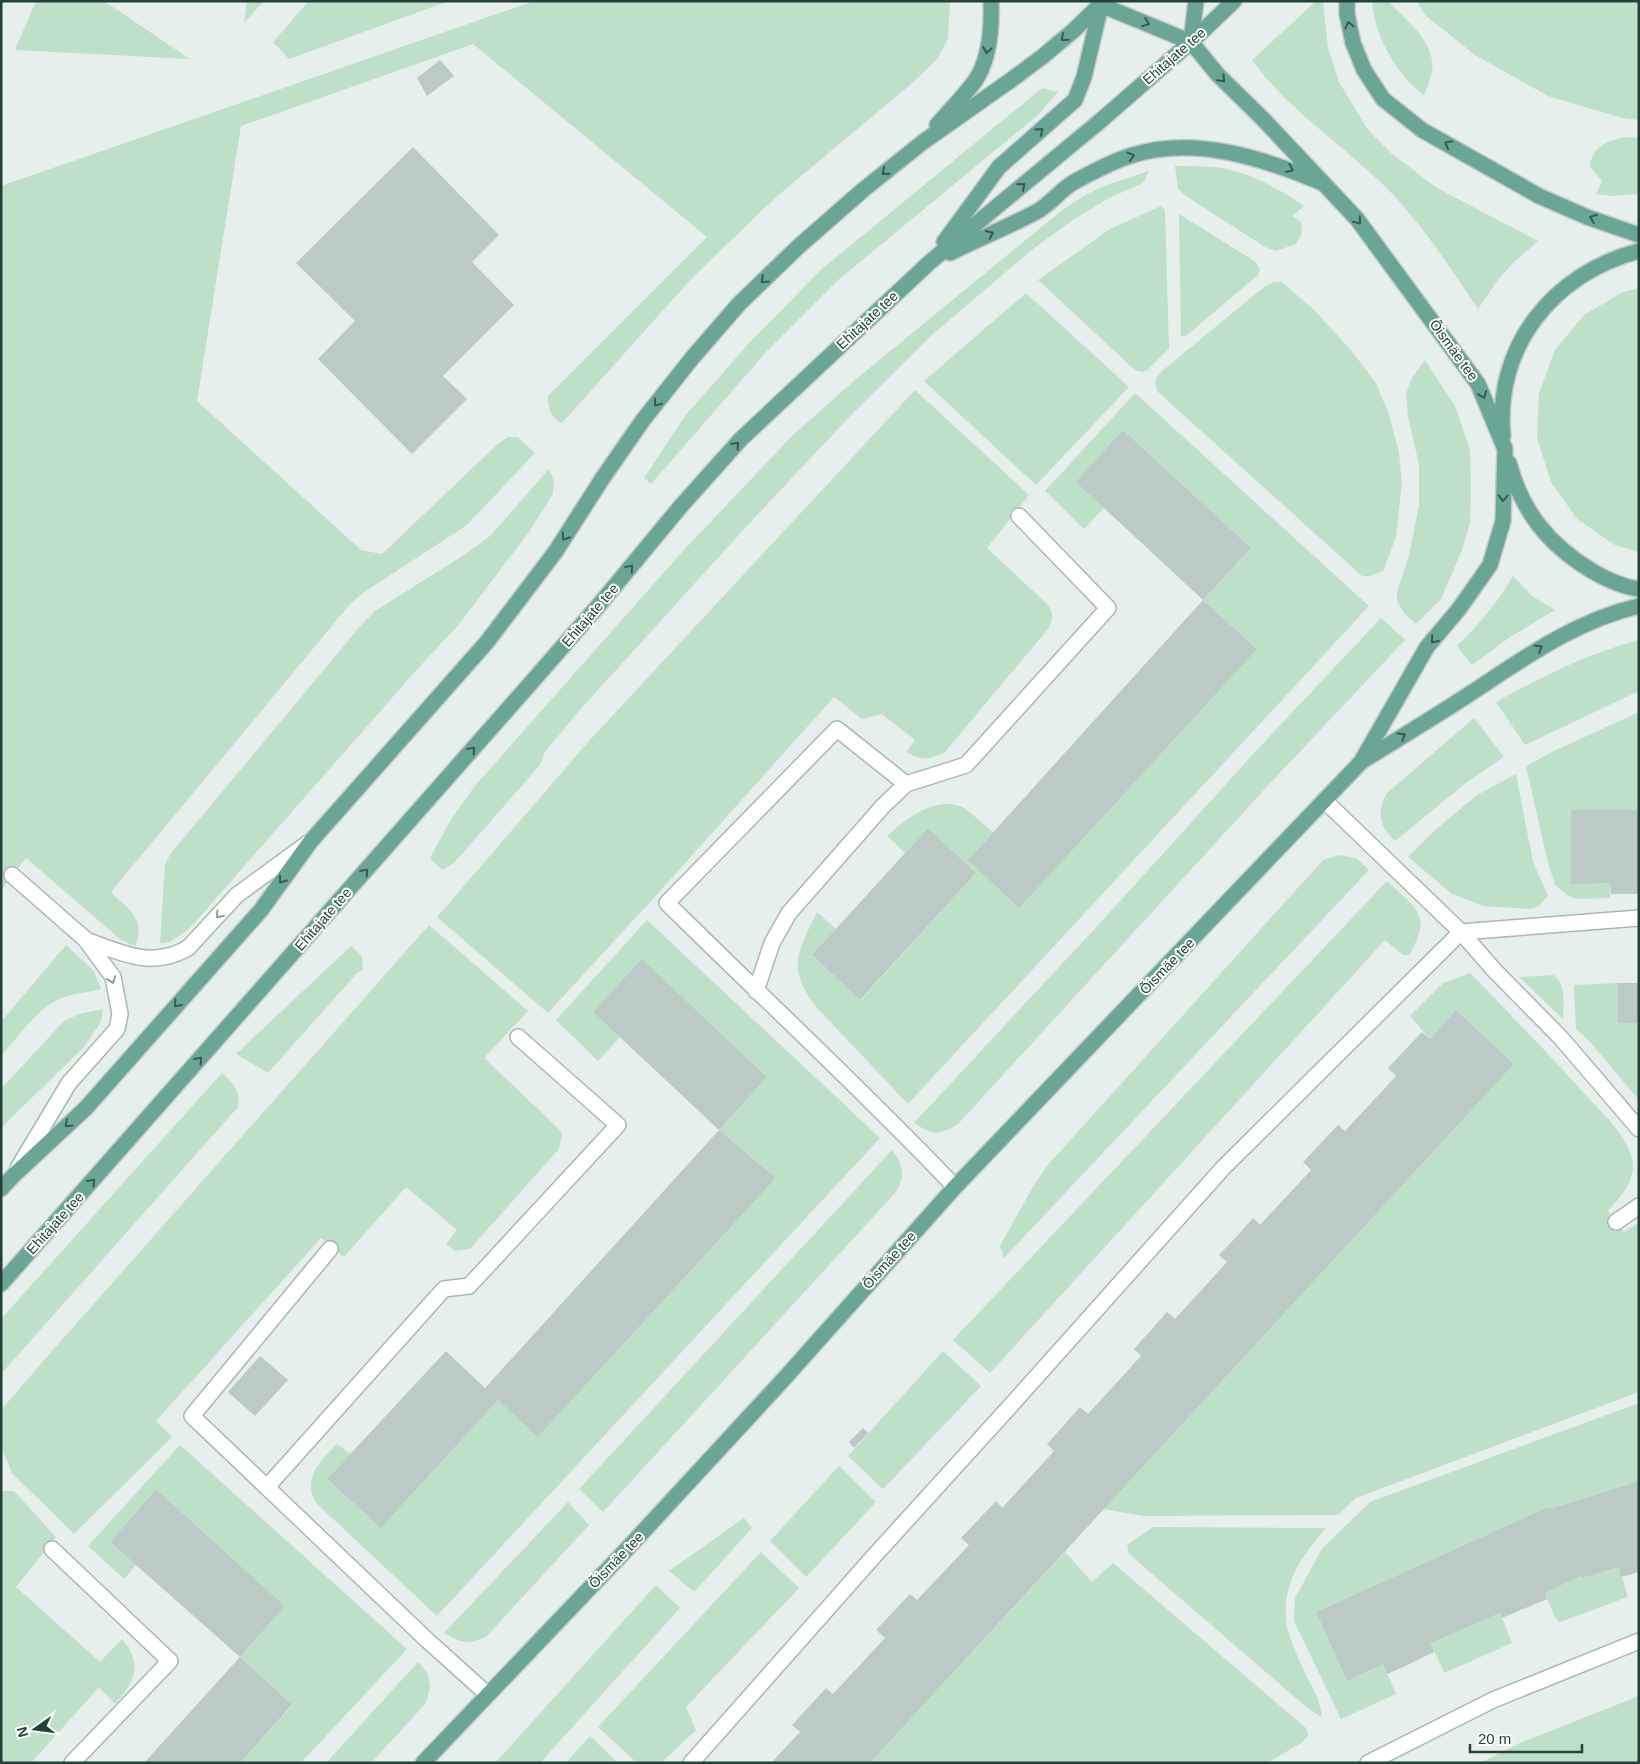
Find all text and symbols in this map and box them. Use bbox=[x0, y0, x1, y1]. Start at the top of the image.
one-way arrow bbox=[1141, 17, 1150, 28]
one-way arrow bbox=[1344, 20, 1355, 29]
street label: Ehitajate tee bbox=[1139, 24, 1209, 88]
one-way arrow bbox=[1061, 32, 1070, 41]
one-way arrow bbox=[982, 45, 992, 54]
one-way arrow bbox=[1217, 74, 1226, 83]
one-way arrow bbox=[1034, 128, 1043, 137]
one-way arrow bbox=[1445, 141, 1454, 151]
one-way arrow bbox=[1127, 152, 1135, 162]
one-way arrow bbox=[1285, 163, 1294, 174]
one-way arrow bbox=[882, 167, 891, 175]
one-way arrow bbox=[1016, 183, 1025, 192]
one-way arrow bbox=[1589, 214, 1598, 224]
one-way arrow bbox=[1352, 215, 1360, 224]
one-way arrow bbox=[985, 229, 994, 240]
one-way arrow bbox=[760, 274, 769, 283]
street label: Ehitajate tee bbox=[833, 287, 901, 352]
street label: Õismäe tee bbox=[1426, 316, 1482, 384]
one-way arrow bbox=[1477, 390, 1487, 399]
one-way arrow bbox=[655, 397, 663, 406]
one-way arrow bbox=[730, 441, 739, 450]
one-way arrow bbox=[1498, 494, 1509, 502]
one-way arrow bbox=[562, 531, 572, 540]
one-way arrow bbox=[624, 565, 632, 574]
street label: Ehitajate tee bbox=[558, 580, 622, 650]
one-way arrow bbox=[1431, 634, 1439, 643]
one-way arrow bbox=[1533, 645, 1542, 655]
one-way arrow bbox=[1397, 733, 1406, 743]
one-way arrow bbox=[466, 747, 475, 756]
one-way arrow bbox=[359, 869, 368, 878]
one-way arrow bbox=[279, 874, 288, 884]
street label: Ehitajate tee bbox=[291, 884, 355, 954]
one-way arrow bbox=[215, 909, 224, 918]
street label: Õismäe tee bbox=[1136, 935, 1198, 997]
one-way arrow bbox=[106, 975, 116, 984]
one-way arrow bbox=[174, 998, 183, 1007]
one-way arrow bbox=[194, 1057, 203, 1066]
one-way arrow bbox=[65, 1118, 74, 1127]
one-way arrow bbox=[86, 1178, 95, 1187]
street label: Ehitajate tee bbox=[23, 1189, 87, 1257]
street label: Õismäe tee bbox=[859, 1228, 919, 1292]
street label: Õismäe tee bbox=[585, 1529, 647, 1591]
north arrow bbox=[10, 1704, 60, 1754]
scale bar bbox=[1470, 1722, 1582, 1754]
text: N bbox=[13, 1725, 31, 1739]
text: 20 m bbox=[1478, 1730, 1511, 1747]

